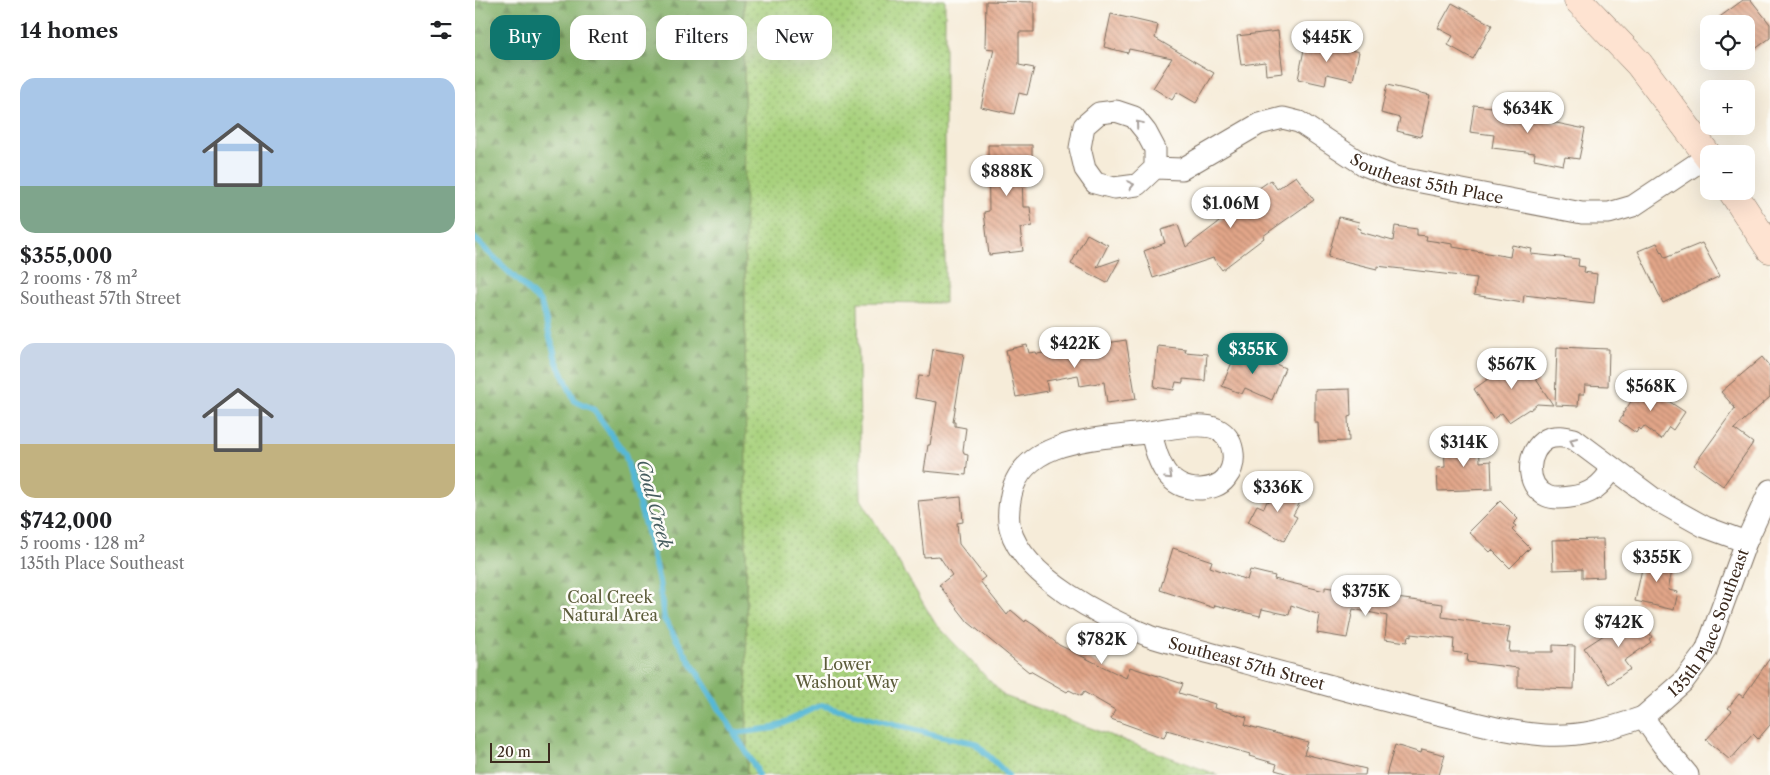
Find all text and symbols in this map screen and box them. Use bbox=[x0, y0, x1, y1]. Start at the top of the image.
chip: Buy bbox=[490, 15, 560, 60]
chip: Rent bbox=[570, 15, 646, 60]
chip: Filters bbox=[656, 15, 747, 60]
chip: New bbox=[757, 15, 832, 60]
map controls bbox=[1700, 15, 1755, 200]
button: locate bbox=[1700, 15, 1755, 70]
icon: filters bbox=[427, 16, 455, 44]
text: 14 homes bbox=[20, 18, 118, 43]
pin: $445K bbox=[1292, 20, 1362, 63]
text: $445K bbox=[1302, 27, 1352, 47]
button: + bbox=[1700, 80, 1755, 135]
pin: $634K bbox=[1493, 92, 1563, 134]
text: $634K bbox=[1503, 98, 1553, 118]
icon: home bbox=[193, 110, 283, 200]
one-way arrow bbox=[1137, 121, 1145, 130]
button: − bbox=[1700, 145, 1755, 200]
street label: Southeast 55th Place bbox=[1347, 149, 1505, 208]
pin: $888K bbox=[972, 154, 1042, 197]
text: $888K bbox=[981, 161, 1033, 181]
one-way arrow bbox=[1126, 180, 1135, 191]
pin: $1.06M bbox=[1190, 186, 1272, 229]
text: $1.06M bbox=[1202, 193, 1260, 213]
text: $355,000 bbox=[20, 243, 112, 268]
text: 2 rooms · 78 m² bbox=[20, 268, 138, 288]
text: Southeast 57th Street bbox=[20, 288, 181, 308]
pin: $422K bbox=[1040, 326, 1110, 369]
pin: $355K bbox=[1218, 332, 1288, 375]
text: $422K bbox=[1050, 333, 1100, 353]
text: $355K bbox=[1229, 339, 1277, 359]
pin: $567K bbox=[1477, 348, 1547, 390]
text: $567K bbox=[1488, 354, 1536, 374]
pin: $568K bbox=[1616, 370, 1686, 412]
icon: home bbox=[193, 375, 283, 465]
text: $568K bbox=[1626, 376, 1676, 396]
pin: $314K bbox=[1429, 426, 1499, 468]
text: $314K bbox=[1440, 432, 1488, 452]
one-way arrow bbox=[1570, 437, 1579, 447]
water label: Coal Creek bbox=[632, 457, 677, 551]
one-way arrow bbox=[1163, 470, 1172, 479]
pin: $336K bbox=[1243, 470, 1313, 513]
text: $336K bbox=[1253, 477, 1303, 497]
text: $742,000 bbox=[20, 508, 112, 533]
text: 5 rooms · 128 m² bbox=[20, 533, 145, 553]
pin: $355K bbox=[1622, 540, 1692, 583]
street label: 135th Place Southeast bbox=[1663, 545, 1753, 701]
text: $355K bbox=[1633, 547, 1681, 567]
text: 135th Place Southeast bbox=[20, 553, 184, 573]
pin: $375K bbox=[1331, 574, 1401, 617]
text: $375K bbox=[1342, 581, 1390, 601]
park label: Coal Creek Natural Area bbox=[562, 587, 659, 625]
pin: $742K bbox=[1584, 606, 1654, 648]
text: $742K bbox=[1595, 612, 1643, 632]
pin: $782K bbox=[1067, 622, 1137, 665]
text: $782K bbox=[1077, 629, 1127, 649]
street label: Southeast 57th Street bbox=[1166, 633, 1327, 694]
park label: Lower Washout Way bbox=[794, 654, 900, 692]
scale bar bbox=[490, 740, 550, 763]
text: 20 m bbox=[497, 743, 531, 761]

